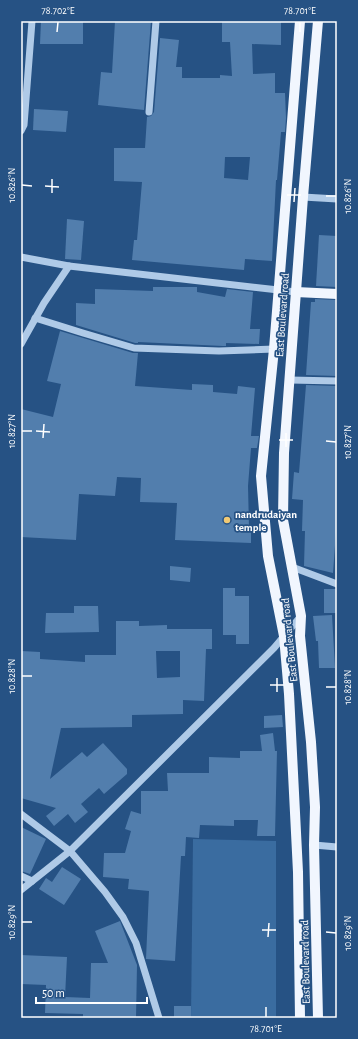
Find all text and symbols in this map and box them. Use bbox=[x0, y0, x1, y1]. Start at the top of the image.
text: 78.702°E bbox=[42, 6, 75, 16]
text: 78.701°E bbox=[284, 6, 316, 16]
text: 10.826°N bbox=[7, 168, 17, 202]
text: 10.826°N bbox=[343, 179, 353, 213]
street label: East Boulevard road bbox=[274, 272, 291, 358]
text: 10.827°N bbox=[7, 414, 17, 448]
text: 10.827°N bbox=[343, 425, 353, 459]
place label: nandrudaiyan temple bbox=[235, 509, 297, 533]
marker: nandrudaiyan temple bbox=[222, 515, 232, 525]
street label: East Boulevard road bbox=[280, 597, 299, 682]
text: 10.828°N bbox=[7, 659, 17, 693]
text: 10.828°N bbox=[343, 670, 353, 704]
text: 10.829°N bbox=[7, 905, 17, 939]
text: 10.829°N bbox=[343, 916, 353, 950]
street label: East Boulevard road bbox=[299, 919, 312, 1004]
scale bar bbox=[36, 979, 147, 1005]
text: 50 m bbox=[42, 987, 65, 999]
text: 78.701°E bbox=[250, 1024, 282, 1034]

